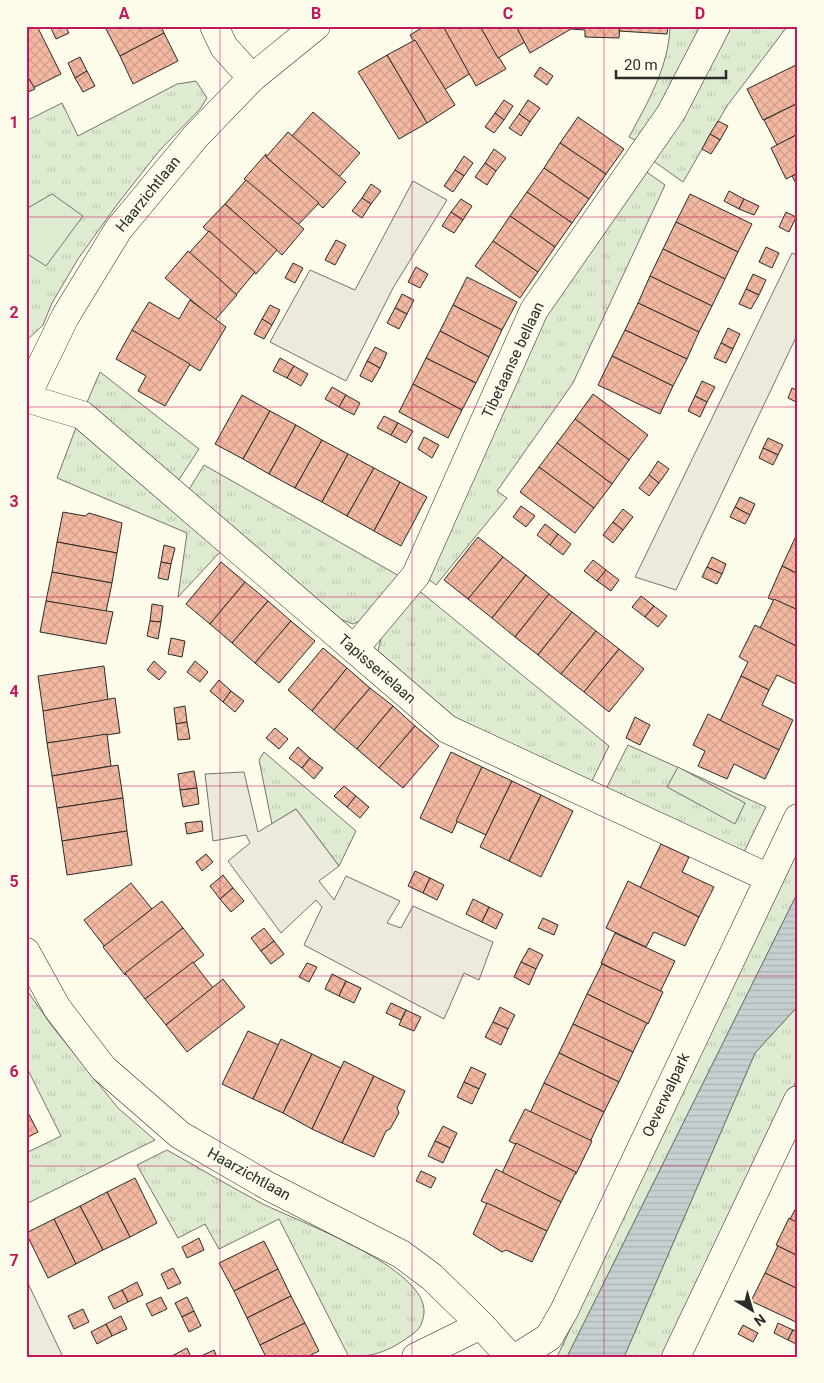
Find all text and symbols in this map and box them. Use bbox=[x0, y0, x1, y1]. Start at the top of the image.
text: A bbox=[119, 4, 130, 23]
text: B bbox=[311, 4, 321, 23]
text: C bbox=[503, 4, 513, 23]
text: D bbox=[695, 4, 705, 23]
scale bar bbox=[616, 48, 726, 80]
text: 20 m bbox=[624, 56, 658, 74]
text: 1 bbox=[9, 113, 19, 132]
street label: Haarzichtlaan bbox=[112, 152, 184, 236]
street label: Tibetaanse bellaan bbox=[478, 299, 548, 421]
text: 2 bbox=[9, 303, 19, 322]
text: 3 bbox=[9, 492, 19, 511]
street label: Tapisserielaan bbox=[335, 630, 419, 708]
text: 4 bbox=[9, 682, 19, 701]
text: 5 bbox=[9, 872, 19, 891]
street label: Oeverwalpark bbox=[639, 1050, 694, 1140]
text: 6 bbox=[9, 1062, 19, 1081]
street label: Haarzichtlaan bbox=[204, 1144, 294, 1204]
text: 7 bbox=[9, 1251, 19, 1270]
north arrow bbox=[726, 1286, 776, 1336]
text: N bbox=[751, 1311, 769, 1330]

